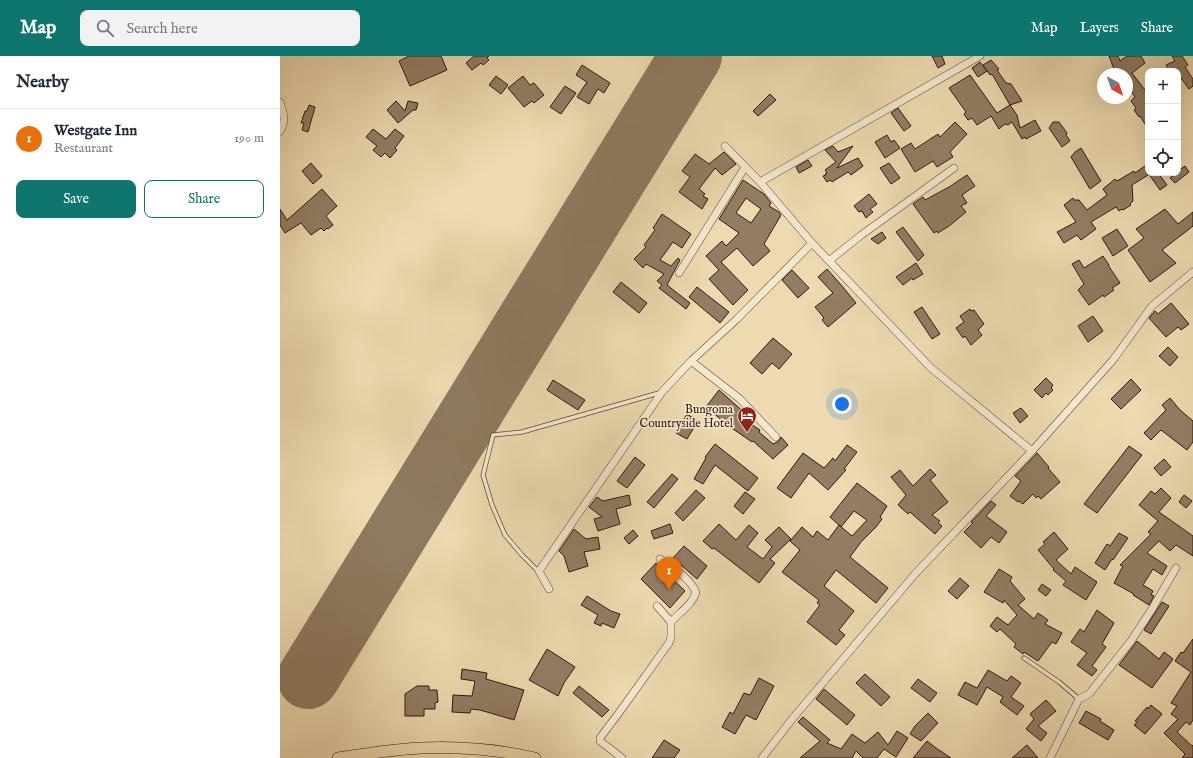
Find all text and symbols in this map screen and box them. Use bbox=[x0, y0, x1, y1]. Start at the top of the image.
search box bbox=[80, 10, 360, 46]
text: Map bbox=[20, 16, 56, 40]
icon: search bbox=[94, 17, 116, 39]
text: Search here bbox=[126, 19, 198, 38]
text: Map bbox=[1031, 19, 1058, 37]
text: Layers bbox=[1080, 19, 1119, 37]
text: Share bbox=[1141, 19, 1173, 37]
north arrow bbox=[1097, 68, 1133, 104]
map controls bbox=[1145, 68, 1181, 176]
button: + bbox=[1145, 68, 1181, 104]
text: Nearby bbox=[16, 72, 69, 93]
button: − bbox=[1145, 104, 1181, 140]
text: Westgate Inn bbox=[54, 121, 137, 140]
text: 1 bbox=[27, 130, 31, 147]
text: 190 m bbox=[234, 130, 264, 147]
text: Restaurant bbox=[54, 140, 113, 157]
button: locate bbox=[1145, 140, 1181, 176]
button: Save bbox=[16, 180, 136, 218]
button: Share bbox=[144, 180, 264, 218]
your location bbox=[832, 394, 852, 414]
place label: Bungoma Countryside Hotel bbox=[640, 402, 734, 431]
hotel icon: Bungoma Countryside Hotel bbox=[736, 405, 758, 433]
pin: 1 bbox=[656, 557, 682, 590]

